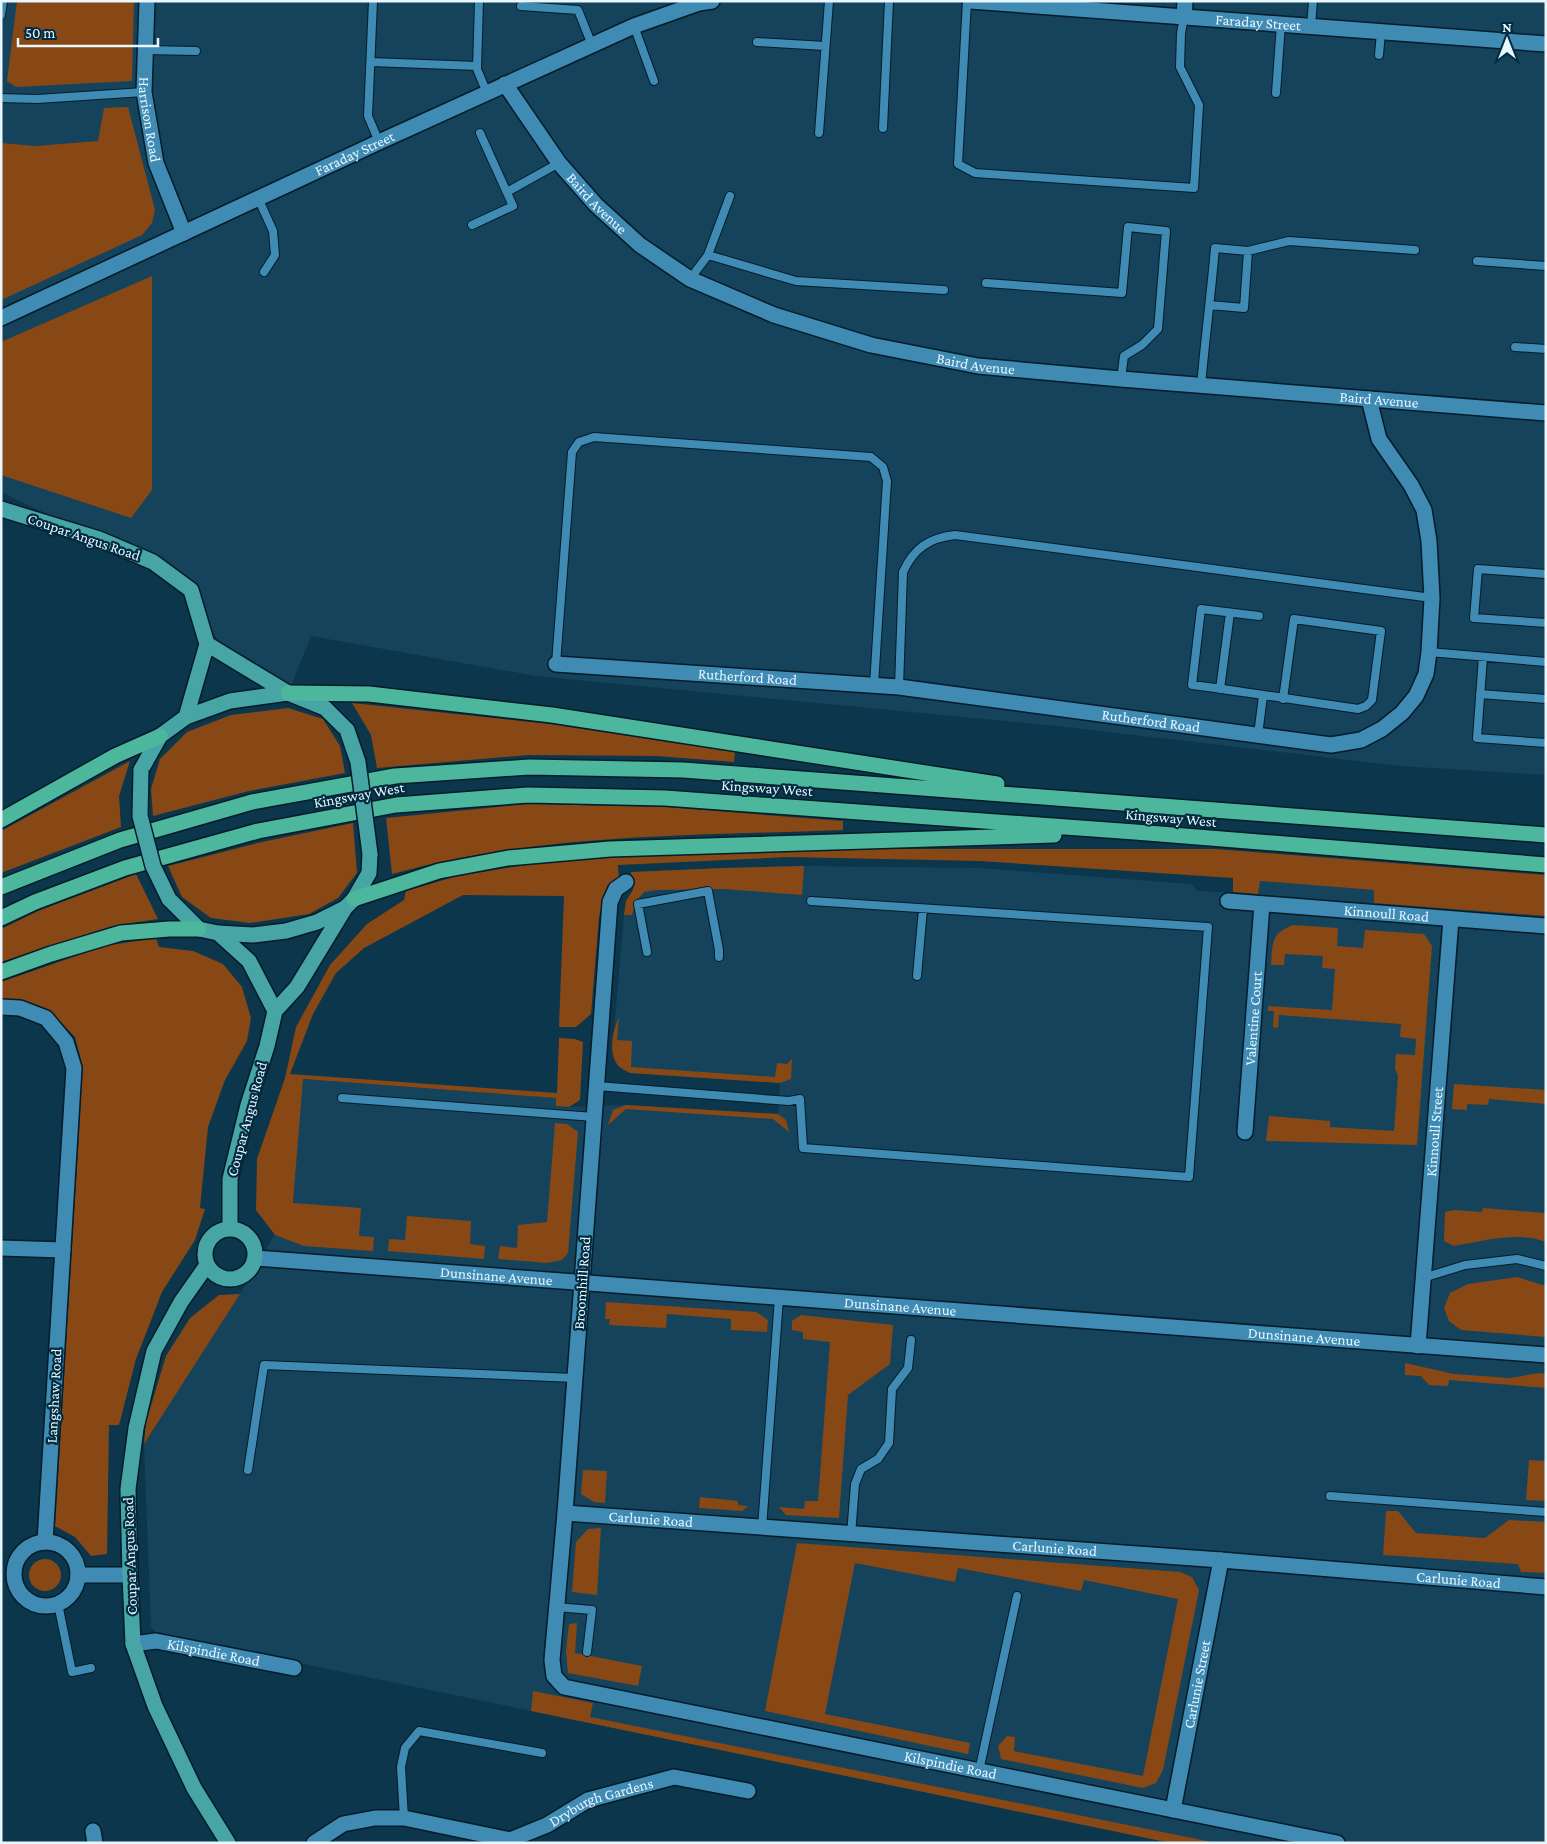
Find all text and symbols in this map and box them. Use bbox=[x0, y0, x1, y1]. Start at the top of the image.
street label: Faraday Street bbox=[1215, 11, 1303, 34]
scale bar bbox=[18, 15, 158, 47]
north arrow bbox=[1482, 15, 1532, 65]
text: N bbox=[1502, 19, 1512, 35]
text: 50 m bbox=[25, 25, 55, 41]
street label: Harrison Road bbox=[136, 77, 164, 163]
street label: Faraday Street bbox=[312, 128, 398, 179]
street label: Baird Avenue bbox=[563, 170, 630, 237]
street label: Baird Avenue bbox=[935, 350, 1016, 377]
street label: Baird Avenue bbox=[1339, 389, 1419, 411]
street label: Coupar Angus Road bbox=[25, 510, 142, 565]
street label: Rutherford Road bbox=[698, 666, 798, 688]
street label: Rutherford Road bbox=[1101, 706, 1201, 735]
street label: Kingsway West bbox=[721, 777, 814, 800]
street label: Kingsway West bbox=[312, 779, 407, 812]
street label: Kingsway West bbox=[1125, 806, 1218, 831]
street label: Kinnoull Road bbox=[1343, 902, 1430, 925]
street label: Valentine Court bbox=[1242, 970, 1265, 1066]
street label: Coupar Angus Road bbox=[224, 1060, 271, 1178]
street label: Kinnoull Street bbox=[1423, 1085, 1446, 1177]
street label: Broomhill Road bbox=[571, 1236, 593, 1330]
street label: Dunsinane Avenue bbox=[440, 1264, 553, 1288]
street label: Dunsinane Avenue bbox=[843, 1294, 957, 1319]
street label: Dunsinane Avenue bbox=[1247, 1325, 1361, 1349]
street label: Langshaw Road bbox=[44, 1348, 65, 1444]
street label: Coupar Angus Road bbox=[120, 1497, 141, 1615]
street label: Carlunie Road bbox=[608, 1508, 694, 1530]
street label: Carlunie Road bbox=[1012, 1537, 1098, 1559]
street label: Carlunie Road bbox=[1416, 1568, 1501, 1591]
street label: Kilspindie Road bbox=[166, 1635, 261, 1669]
street label: Carlunie Street bbox=[1181, 1638, 1214, 1730]
street label: Kilspindie Road bbox=[903, 1748, 998, 1782]
street label: Dryburgh Gardens bbox=[546, 1775, 655, 1830]

